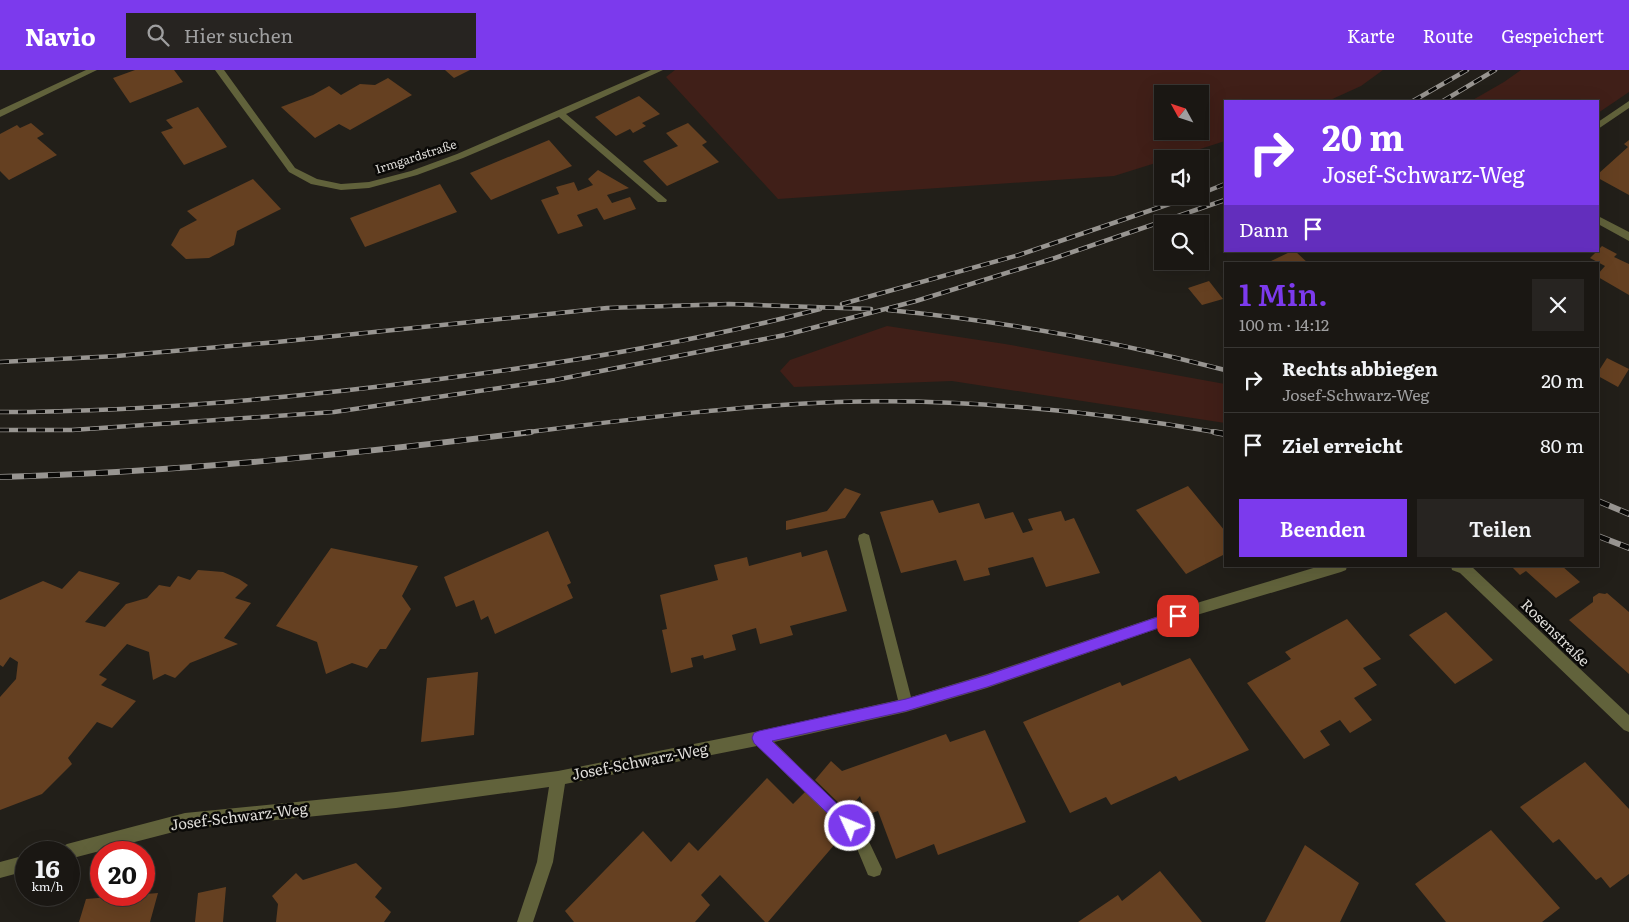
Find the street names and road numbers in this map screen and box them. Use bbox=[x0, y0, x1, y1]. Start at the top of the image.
street label: Irmgardstraße bbox=[373, 134, 459, 178]
street label: Rosenstraße bbox=[1516, 593, 1596, 671]
street label: Josef-Schwarz-Weg bbox=[570, 736, 710, 785]
street label: Josef-Schwarz-Weg bbox=[169, 796, 309, 835]

